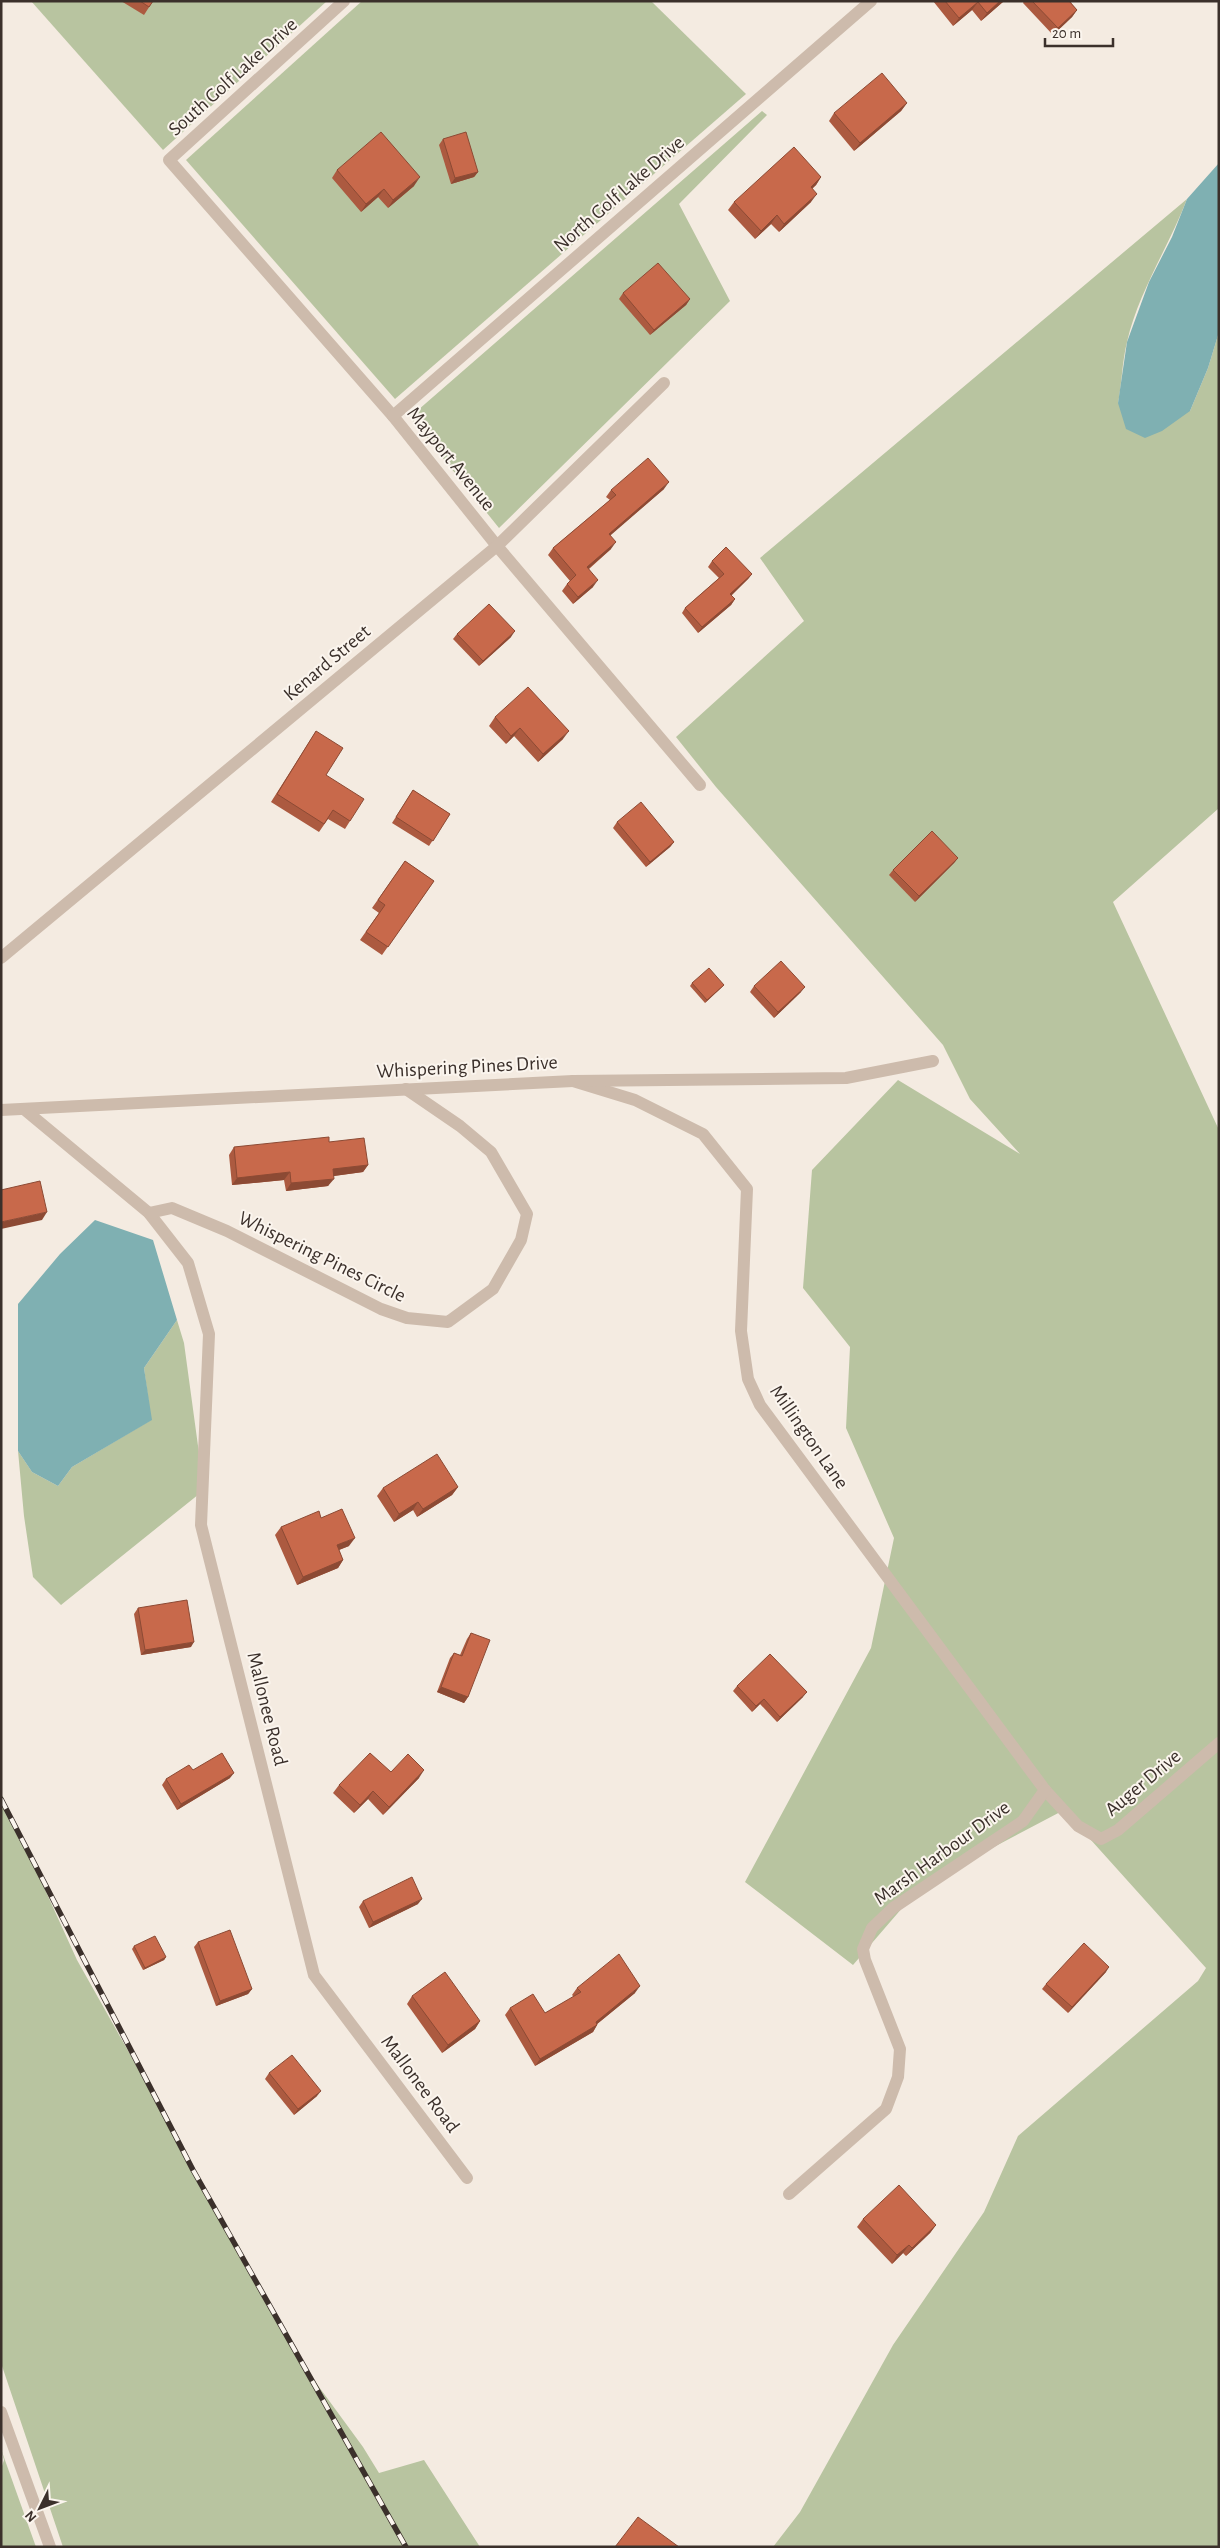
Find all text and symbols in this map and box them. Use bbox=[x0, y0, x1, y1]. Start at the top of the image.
street label: South Golf Lake Drive bbox=[165, 14, 301, 140]
scale bar bbox=[1045, 15, 1112, 47]
text: 20 m bbox=[1052, 26, 1081, 41]
street label: North Golf Lake Drive bbox=[550, 132, 688, 256]
street label: Mayport Avenue bbox=[403, 403, 499, 515]
street label: Kenard Street bbox=[280, 621, 375, 705]
street label: Whispering Pines Drive bbox=[376, 1052, 558, 1082]
street label: Whispering Pines Circle bbox=[235, 1208, 409, 1306]
street label: Millington Lane bbox=[766, 1381, 852, 1493]
street label: Mallonee Road bbox=[243, 1650, 291, 1768]
street label: Auger Drive bbox=[1101, 1746, 1185, 1820]
street label: Marsh Harbour Drive bbox=[870, 1797, 1014, 1909]
street label: Mallonee Road bbox=[377, 2032, 463, 2136]
north arrow bbox=[15, 2483, 65, 2533]
text: N bbox=[23, 2508, 40, 2524]

